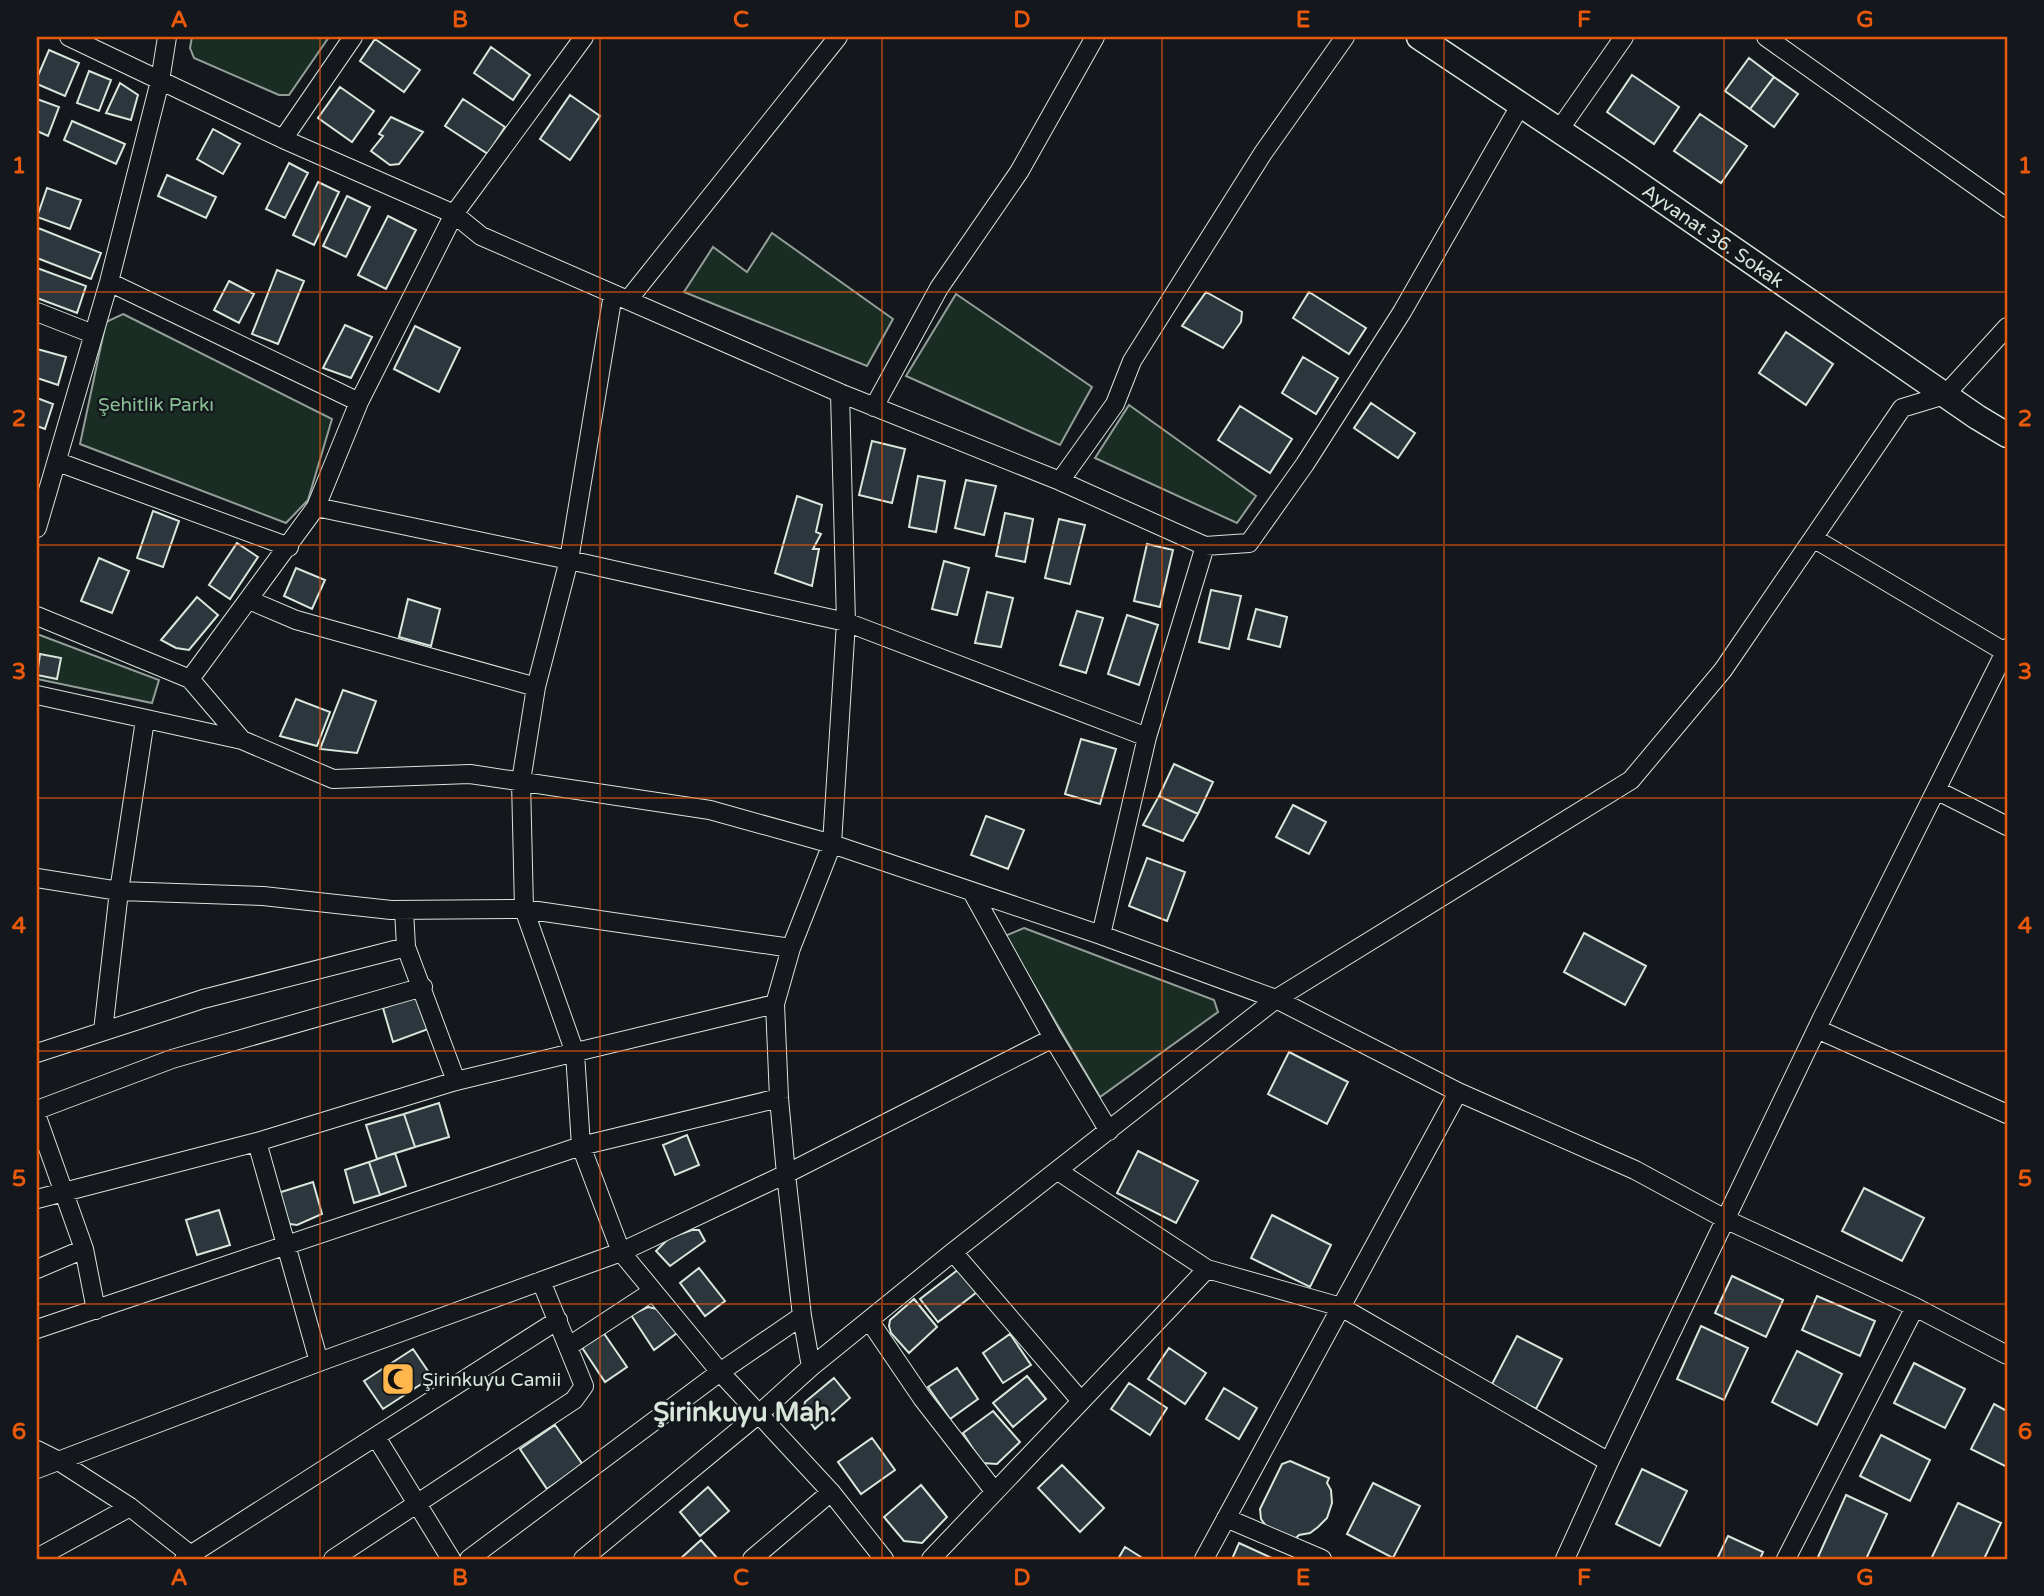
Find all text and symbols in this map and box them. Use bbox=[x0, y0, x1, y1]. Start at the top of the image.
text: A bbox=[170, 6, 188, 34]
text: B bbox=[452, 6, 468, 34]
text: C bbox=[733, 6, 749, 34]
text: D bbox=[1013, 6, 1031, 34]
text: E bbox=[1296, 6, 1310, 34]
text: F bbox=[1577, 6, 1591, 34]
text: G bbox=[1856, 6, 1874, 34]
text: 1 bbox=[12, 152, 26, 180]
text: 1 bbox=[2018, 152, 2032, 180]
street label: Ayvanat 36. Sokak bbox=[1638, 180, 1788, 293]
park label: Şehitlik Parkı bbox=[98, 394, 214, 416]
text: 2 bbox=[12, 405, 26, 433]
text: 2 bbox=[2018, 405, 2032, 433]
text: 3 bbox=[12, 658, 26, 686]
text: 3 bbox=[2018, 658, 2032, 686]
text: 4 bbox=[12, 912, 27, 940]
text: 4 bbox=[2018, 912, 2033, 940]
text: 5 bbox=[12, 1165, 26, 1193]
text: 5 bbox=[2018, 1165, 2032, 1193]
mosque icon: Şirinkuyu Camii bbox=[379, 1360, 417, 1398]
place label: Şirinkuyu Camii bbox=[422, 1369, 561, 1391]
district label: Şirinkuyu Mah. bbox=[653, 1397, 837, 1428]
text: 6 bbox=[12, 1418, 26, 1446]
text: 6 bbox=[2018, 1418, 2032, 1446]
text: A bbox=[170, 1564, 188, 1592]
text: B bbox=[452, 1564, 468, 1592]
text: C bbox=[733, 1564, 749, 1592]
text: D bbox=[1013, 1564, 1031, 1592]
text: E bbox=[1296, 1564, 1310, 1592]
text: F bbox=[1577, 1564, 1591, 1592]
text: G bbox=[1856, 1564, 1874, 1592]

